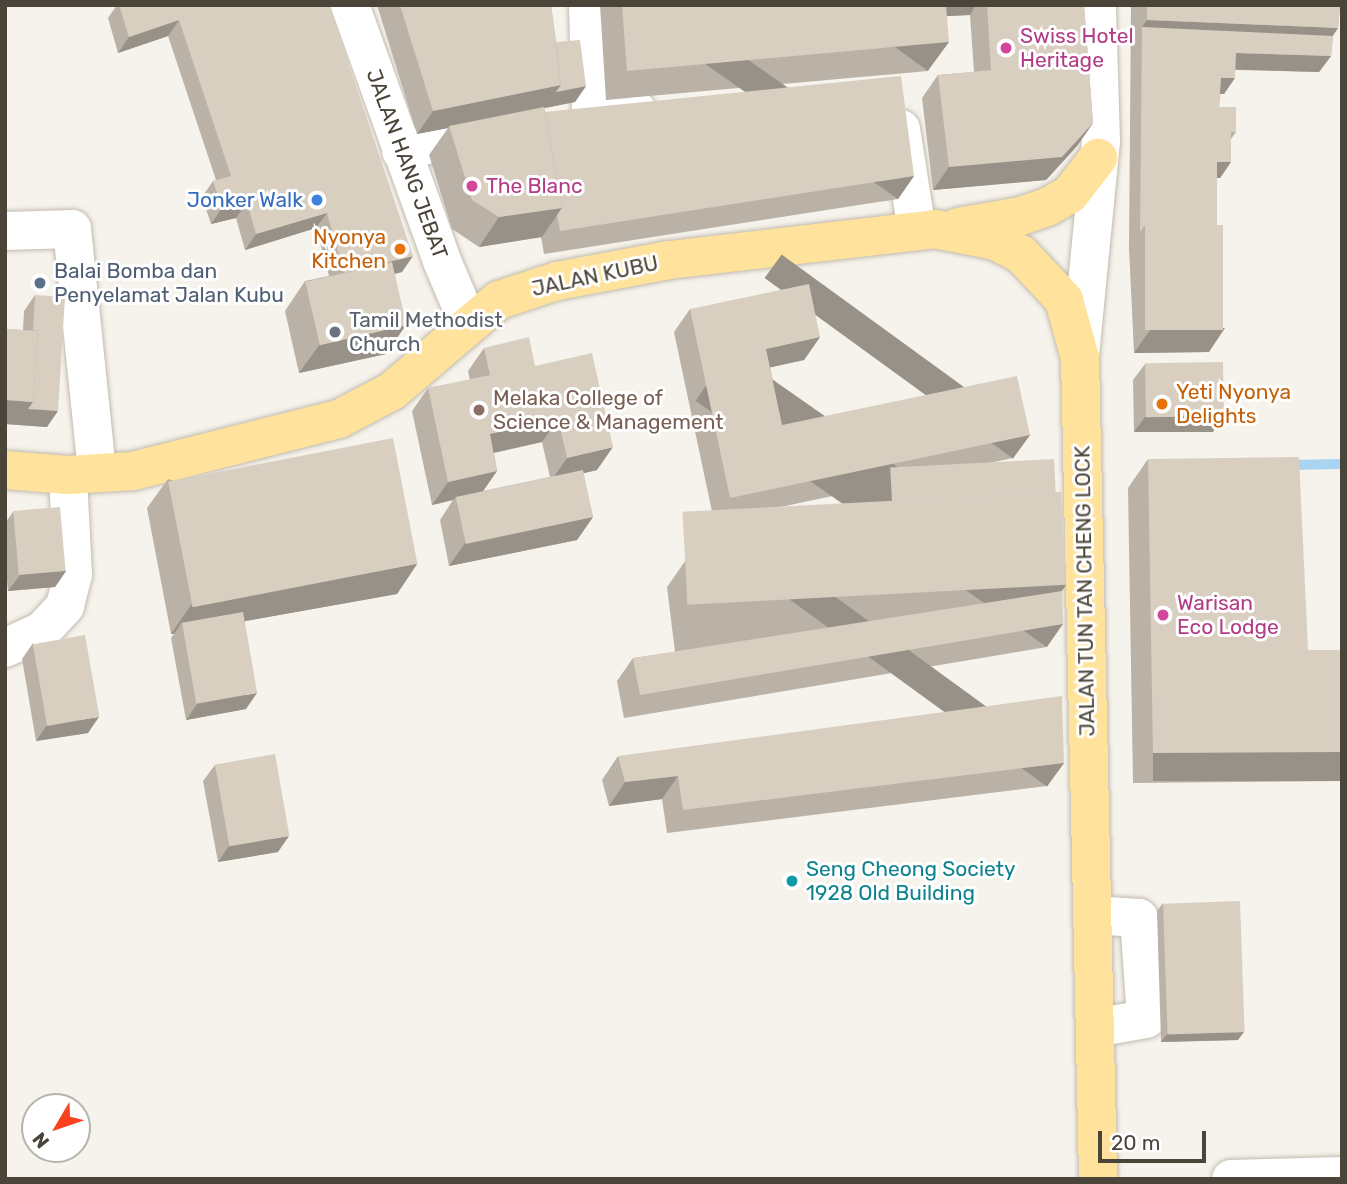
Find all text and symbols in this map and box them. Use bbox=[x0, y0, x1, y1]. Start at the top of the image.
place label: Swiss Hotel Heritage bbox=[1020, 23, 1134, 73]
marker: Swiss Hotel Heritage bbox=[998, 40, 1014, 56]
street label: JALAN HANG JEBAT bbox=[361, 66, 453, 262]
place label: The Blanc bbox=[486, 173, 582, 199]
marker: The Blanc bbox=[464, 178, 480, 194]
place label: Jonker Walk bbox=[186, 187, 303, 213]
marker: Jonker Walk bbox=[309, 192, 325, 208]
place label: Nyonya Kitchen bbox=[311, 224, 386, 274]
marker: Nyonya Kitchen bbox=[392, 241, 408, 257]
street label: JALAN KUBU bbox=[529, 250, 661, 302]
place label: Balai Bomba dan Penyelamat Jalan Kubu bbox=[54, 258, 284, 308]
marker: Balai Bomba dan Penyelamat Jalan Kubu bbox=[32, 275, 48, 291]
place label: Tamil Methodist Church bbox=[349, 307, 503, 357]
marker: Tamil Methodist Church bbox=[327, 324, 343, 340]
place label: Yeti Nyonya Delights bbox=[1176, 379, 1291, 429]
place label: Melaka College of Science & Management bbox=[493, 385, 724, 435]
marker: Yeti Nyonya Delights bbox=[1154, 396, 1170, 412]
marker: Melaka College of Science & Management bbox=[471, 402, 487, 418]
street label: JALAN TUN TAN CHENG LOCK bbox=[1070, 445, 1100, 737]
place label: Warisan Eco Lodge bbox=[1177, 590, 1279, 640]
marker: Warisan Eco Lodge bbox=[1155, 607, 1171, 623]
place label: Seng Cheong Society 1928 Old Building bbox=[806, 856, 1016, 906]
marker: Seng Cheong Society 1928 Old Building bbox=[784, 873, 800, 889]
north arrow bbox=[21, 1093, 91, 1163]
scale bar bbox=[1102, 1118, 1210, 1162]
text: N bbox=[28, 1128, 54, 1153]
text: 20 m bbox=[1111, 1130, 1160, 1155]

